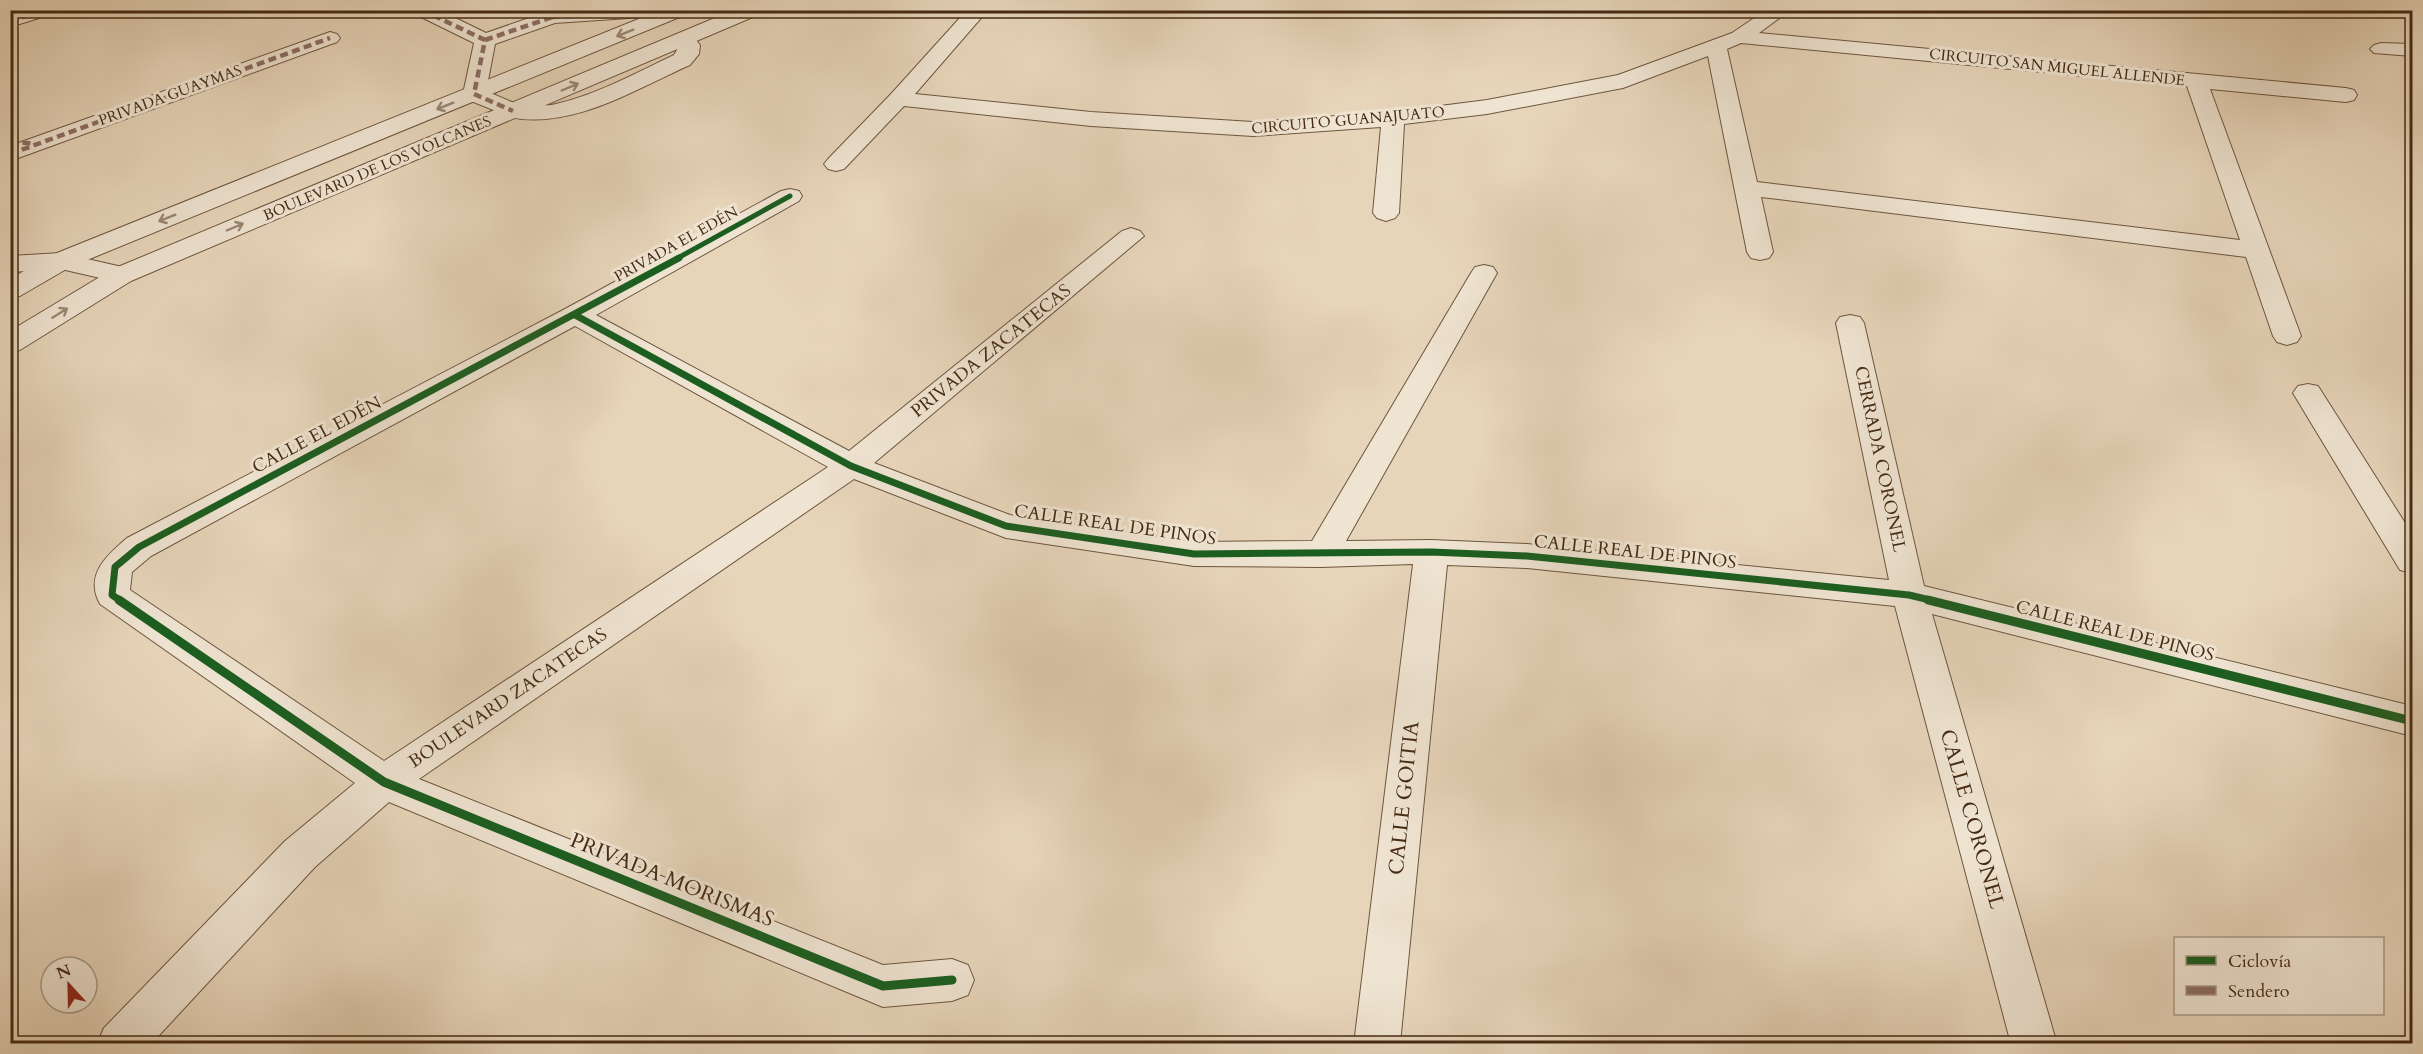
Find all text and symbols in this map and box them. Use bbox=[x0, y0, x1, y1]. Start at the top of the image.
one-way arrow bbox=[617, 28, 635, 39]
street label: CIRCUITO SAN MIGUEL ALLENDE bbox=[1928, 44, 2186, 90]
street label: PRIVADA GUAYMAS bbox=[96, 60, 244, 130]
one-way arrow bbox=[560, 81, 578, 92]
one-way arrow bbox=[436, 101, 454, 112]
street label: CIRCUITO GUANAJUATO bbox=[1250, 102, 1446, 138]
street label: BOULEVARD DE LOS VOLCANES bbox=[260, 111, 494, 225]
street label: PRIVADA EL EDÉN bbox=[610, 202, 742, 286]
one-way arrow bbox=[158, 213, 176, 224]
one-way arrow bbox=[225, 221, 243, 232]
street label: PRIVADA ZACATECAS bbox=[906, 278, 1076, 424]
one-way arrow bbox=[51, 307, 68, 319]
street label: CERRADA CORONEL bbox=[1848, 364, 1912, 554]
street label: CALLE EL EDÉN bbox=[248, 390, 387, 480]
street label: CALLE REAL DE PINOS bbox=[1012, 498, 1218, 552]
street label: CALLE REAL DE PINOS bbox=[1532, 529, 1738, 575]
street label: CALLE REAL DE PINOS bbox=[2013, 594, 2217, 668]
street label: BOULEVARD ZACATECAS bbox=[404, 622, 612, 774]
street label: CALLE GOITIA bbox=[1382, 720, 1426, 876]
street label: CALLE CORONEL bbox=[1932, 726, 2012, 912]
street label: PRIVADA MORISMAS bbox=[566, 826, 778, 934]
legend bbox=[2174, 937, 2384, 1015]
text: Ciclovía bbox=[2228, 949, 2292, 974]
north arrow bbox=[39, 955, 99, 1015]
text: N bbox=[53, 959, 74, 985]
text: Sendero bbox=[2228, 979, 2290, 1004]

